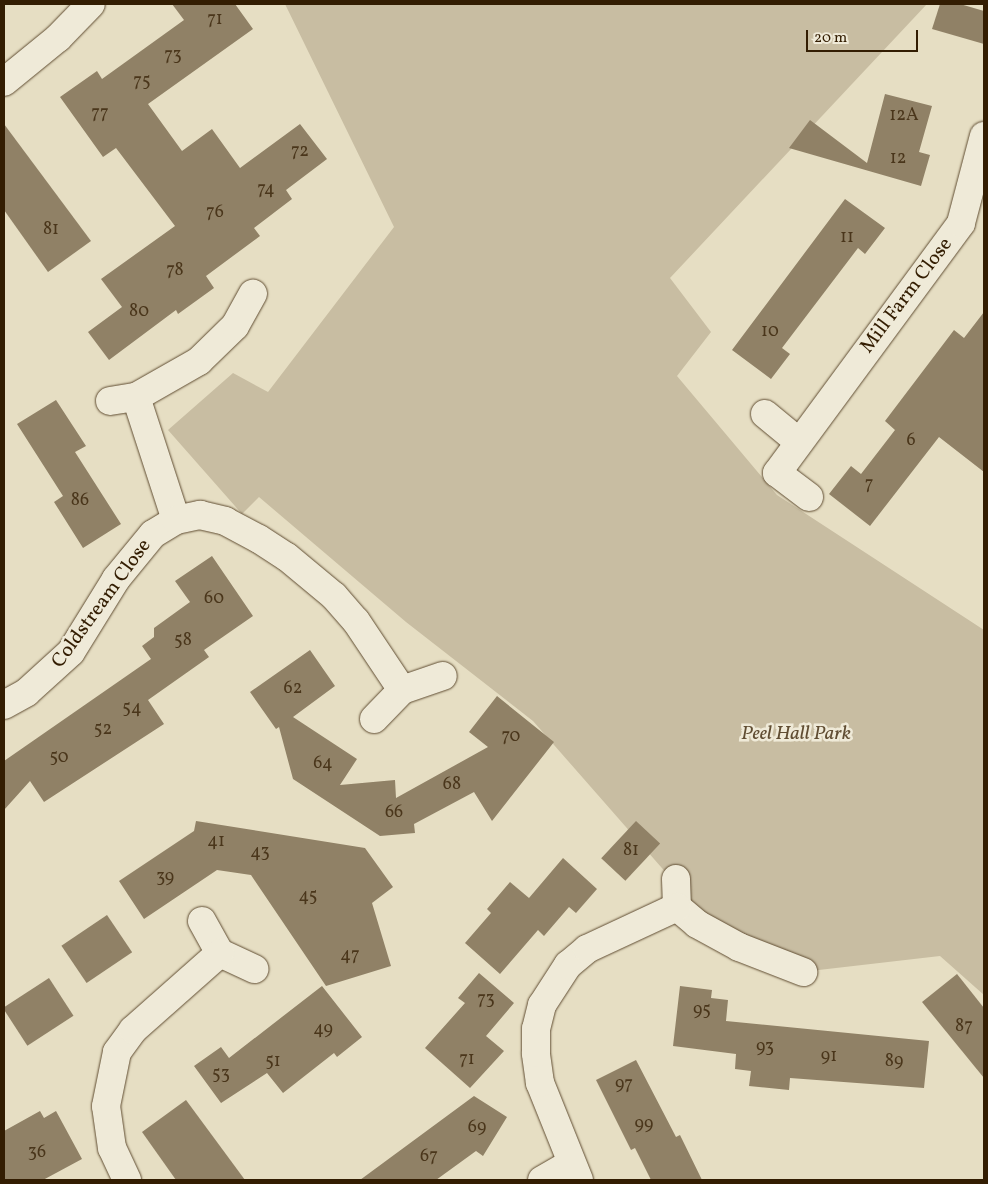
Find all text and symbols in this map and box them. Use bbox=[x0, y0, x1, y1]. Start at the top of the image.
house number: 71 bbox=[207, 9, 223, 31]
scale bar bbox=[808, 20, 920, 52]
text: 20 m bbox=[814, 28, 847, 49]
house number: 73 bbox=[164, 45, 182, 67]
house number: 75 bbox=[133, 71, 151, 93]
house number: 77 bbox=[91, 103, 109, 125]
house number: 12A bbox=[889, 105, 919, 127]
house number: 72 bbox=[291, 141, 309, 163]
house number: 12 bbox=[890, 148, 906, 170]
house number: 74 bbox=[257, 179, 275, 201]
house number: 76 bbox=[206, 202, 224, 224]
house number: 81 bbox=[43, 219, 59, 241]
house number: 11 bbox=[840, 227, 854, 249]
street label: Mill Farm Close bbox=[856, 233, 958, 359]
house number: 78 bbox=[166, 260, 184, 282]
house number: 80 bbox=[129, 301, 149, 323]
house number: 10 bbox=[761, 321, 779, 343]
house number: 6 bbox=[906, 430, 916, 452]
house number: 7 bbox=[865, 474, 873, 496]
house number: 86 bbox=[71, 490, 89, 512]
street label: Coldstream Close bbox=[47, 535, 157, 673]
house number: 60 bbox=[204, 588, 224, 610]
house number: 58 bbox=[174, 630, 192, 652]
house number: 62 bbox=[284, 678, 302, 700]
house number: 54 bbox=[122, 698, 142, 720]
house number: 52 bbox=[94, 719, 112, 741]
park label: Peel Hall Park bbox=[741, 722, 851, 746]
house number: 70 bbox=[502, 726, 520, 748]
house number: 50 bbox=[49, 747, 69, 769]
house number: 64 bbox=[313, 753, 333, 775]
house number: 68 bbox=[443, 774, 461, 796]
house number: 66 bbox=[385, 802, 403, 824]
house number: 41 bbox=[207, 831, 225, 853]
house number: 81 bbox=[623, 840, 639, 862]
house number: 43 bbox=[250, 842, 270, 864]
house number: 39 bbox=[156, 867, 174, 889]
house number: 45 bbox=[299, 886, 317, 908]
house number: 47 bbox=[340, 945, 360, 967]
house number: 73 bbox=[477, 989, 495, 1011]
house number: 95 bbox=[693, 1000, 711, 1022]
house number: 87 bbox=[955, 1016, 973, 1038]
house number: 49 bbox=[313, 1019, 333, 1041]
house number: 93 bbox=[756, 1037, 774, 1059]
house number: 91 bbox=[821, 1046, 837, 1068]
house number: 71 bbox=[459, 1049, 475, 1071]
house number: 51 bbox=[265, 1051, 281, 1073]
house number: 89 bbox=[885, 1051, 903, 1073]
house number: 53 bbox=[212, 1064, 230, 1086]
house number: 97 bbox=[615, 1074, 633, 1096]
house number: 99 bbox=[635, 1114, 653, 1136]
house number: 69 bbox=[468, 1117, 486, 1139]
house number: 36 bbox=[28, 1142, 46, 1164]
house number: 67 bbox=[420, 1146, 438, 1168]

